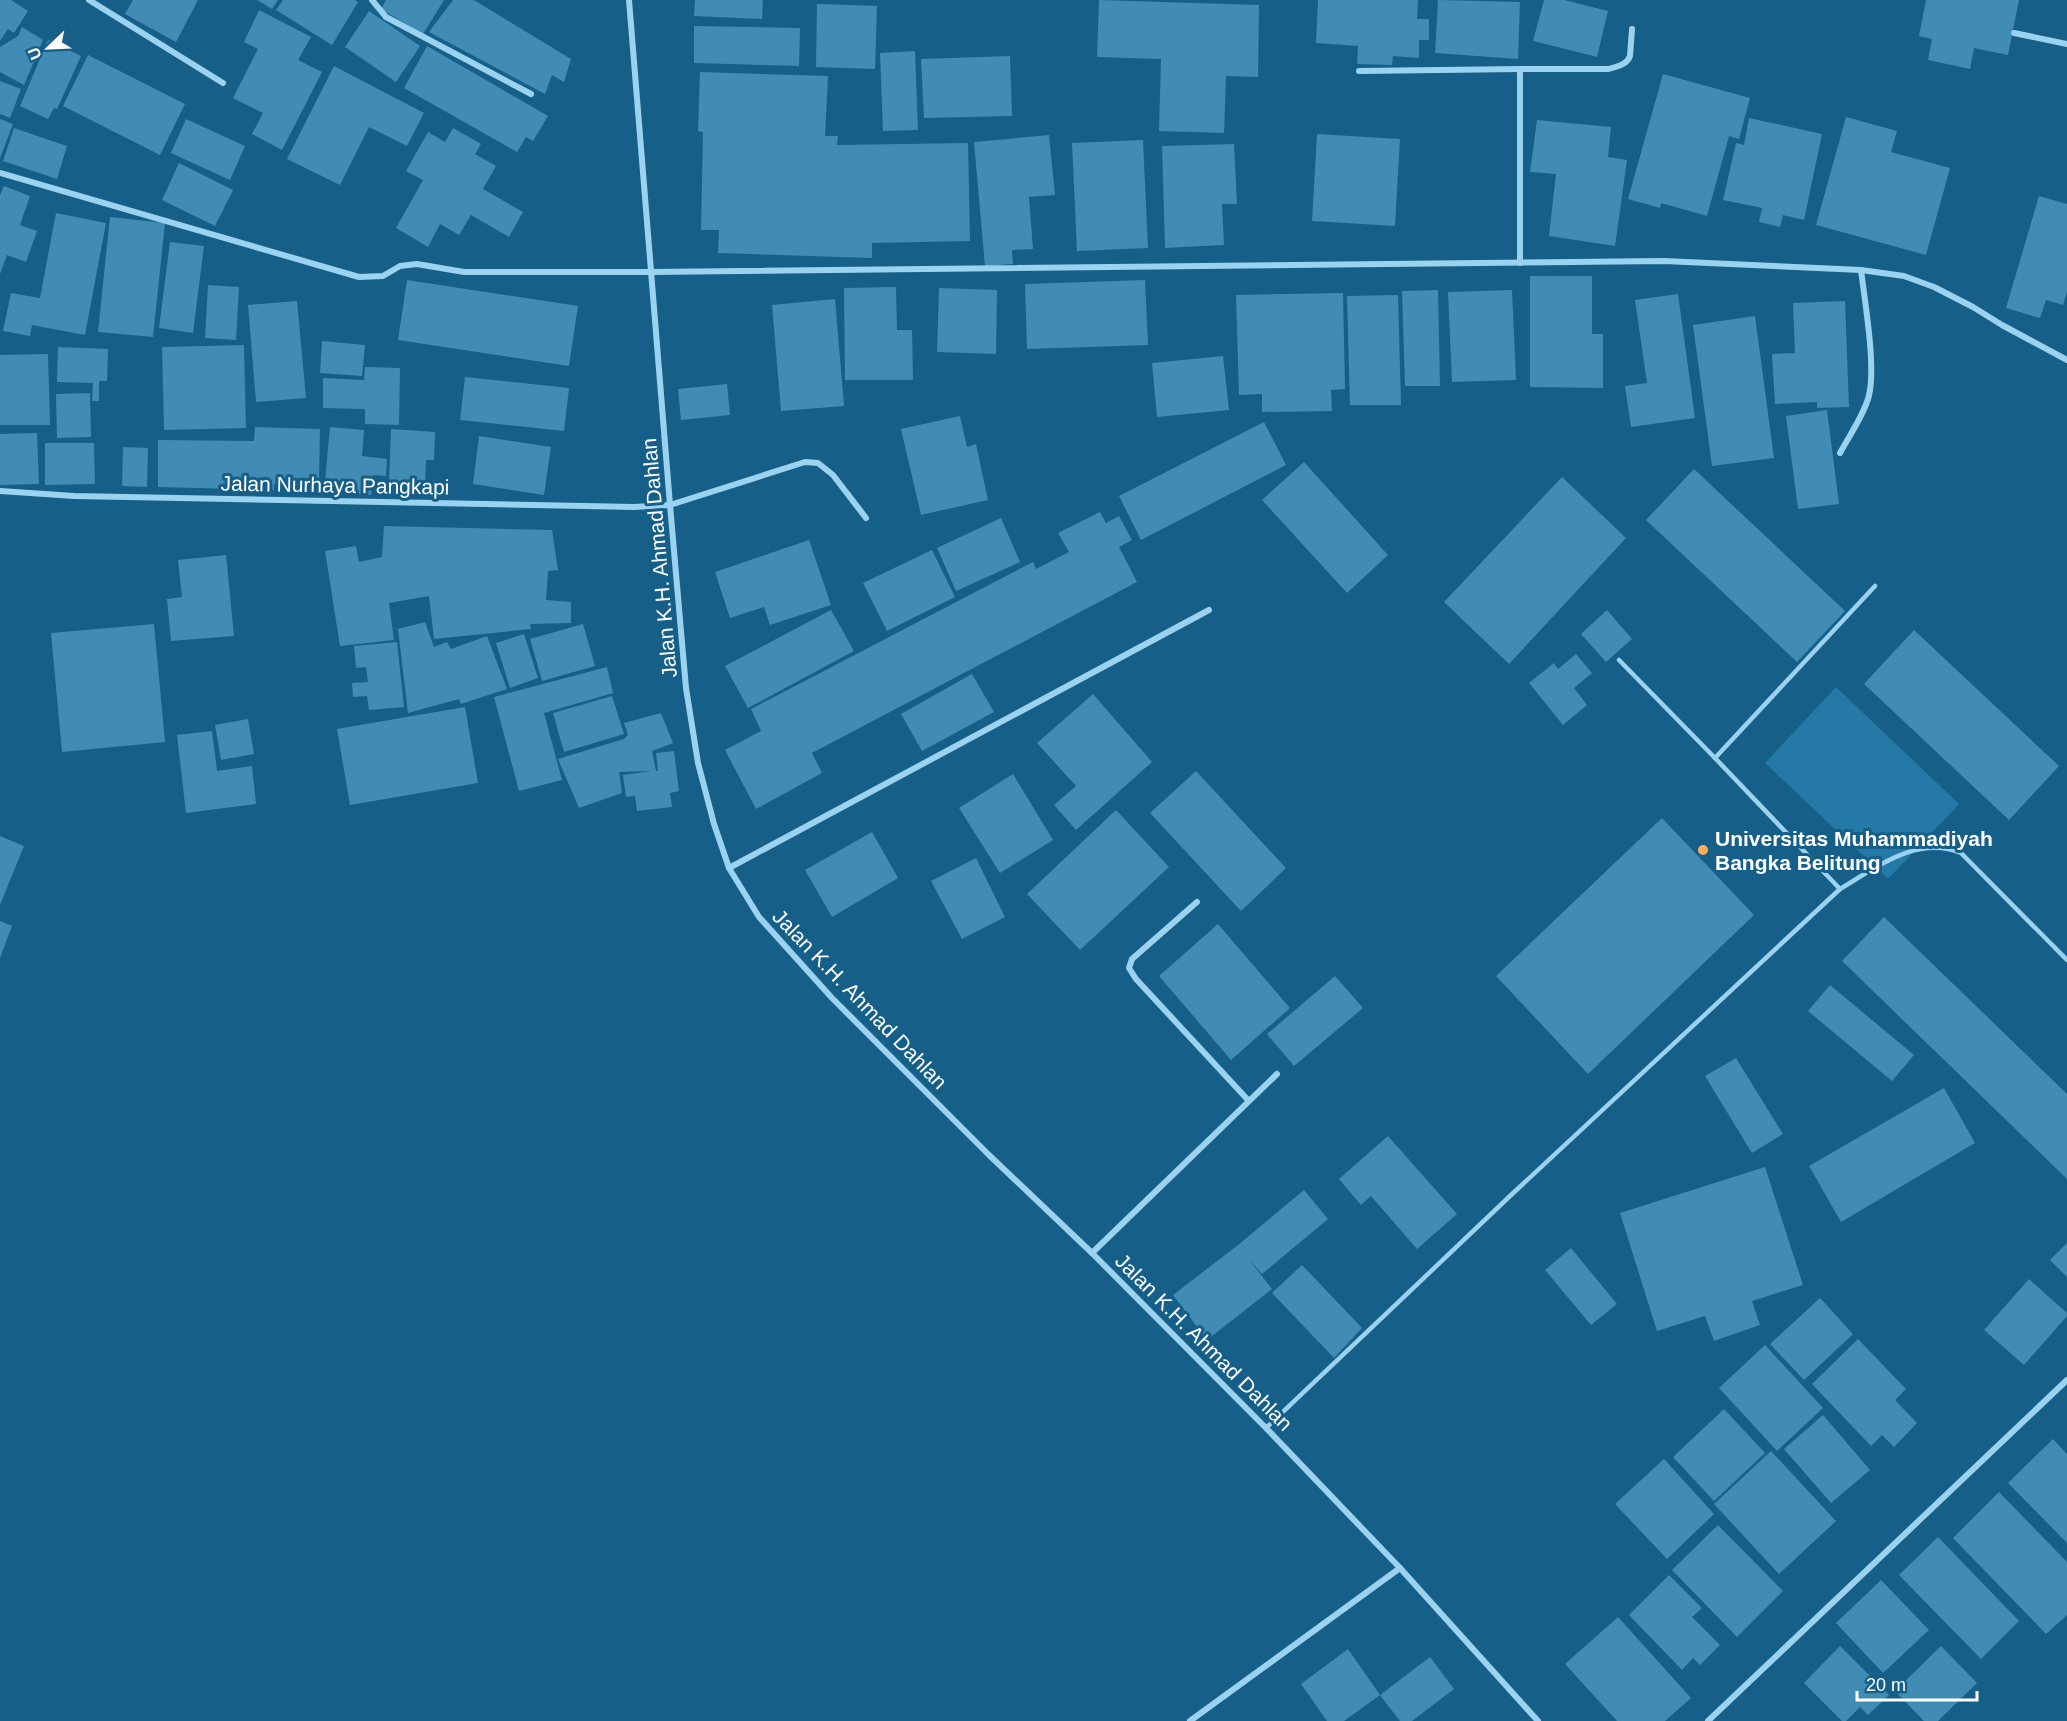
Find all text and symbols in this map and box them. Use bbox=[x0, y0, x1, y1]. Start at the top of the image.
north arrow bbox=[18, 18, 78, 78]
text: U bbox=[25, 45, 45, 62]
street label: Jalan K.H. Ahmad Dahlan bbox=[637, 437, 681, 679]
street label: Jalan Nurhaya Pangkapi bbox=[220, 472, 450, 498]
place label: Universitas Muhammadiyah Bangka Belitung bbox=[1715, 827, 1993, 874]
marker: Universitas Muhammadiyah Bangka Belitung bbox=[1696, 843, 1710, 857]
street label: Jalan K.H. Ahmad Dahlan bbox=[768, 905, 952, 1093]
street label: Jalan K.H. Ahmad Dahlan bbox=[1111, 1249, 1297, 1435]
scale bar bbox=[1857, 1664, 1977, 1702]
text: 20 m bbox=[1866, 1675, 1906, 1695]

